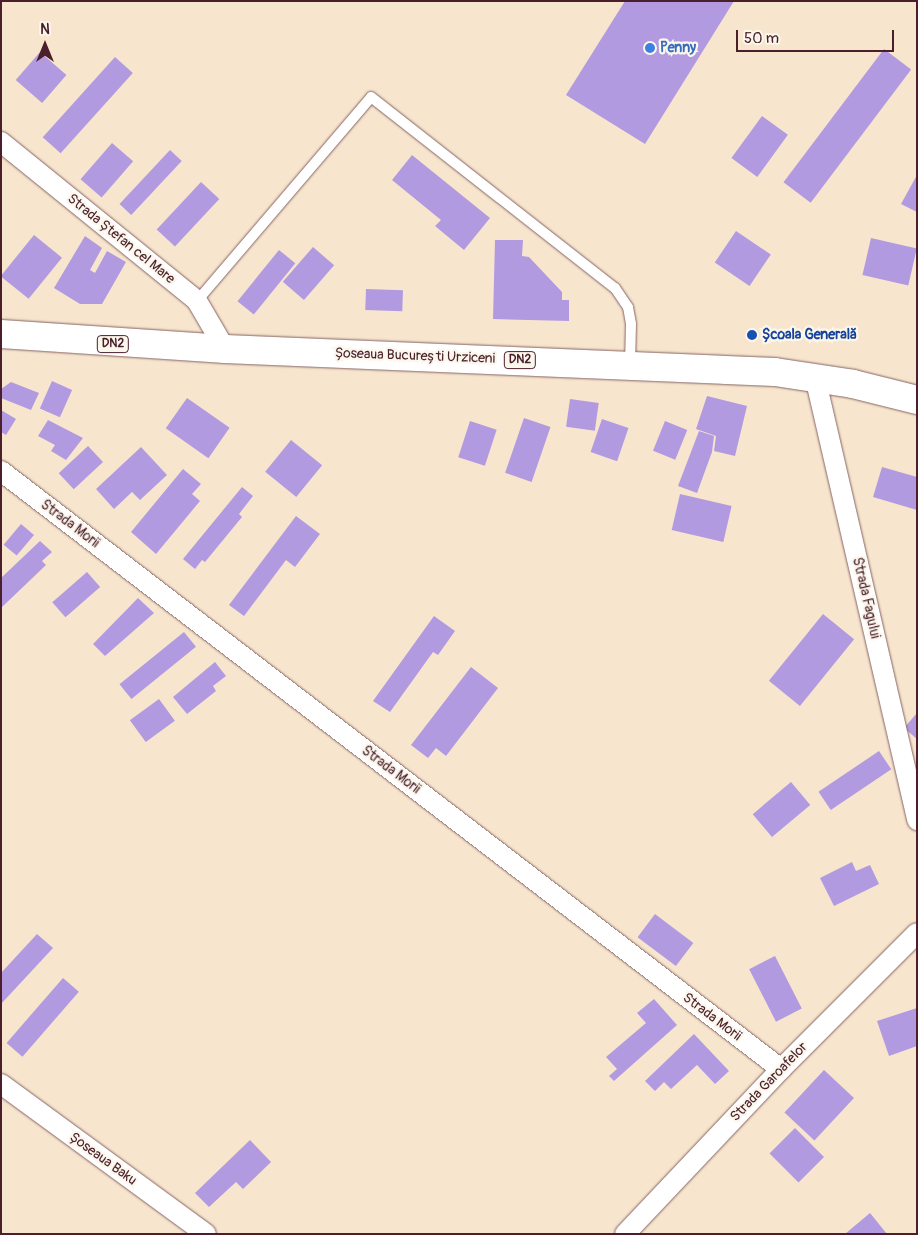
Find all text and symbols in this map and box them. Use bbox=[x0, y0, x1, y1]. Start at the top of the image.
north arrow bbox=[20, 20, 70, 70]
scale bar bbox=[738, 20, 896, 52]
text: N bbox=[40, 21, 50, 38]
text: 50 m bbox=[744, 29, 779, 48]
place label: Penny bbox=[660, 40, 696, 56]
marker: Penny bbox=[644, 42, 656, 54]
street label: Strada Ștefan cel Mare bbox=[64, 190, 178, 288]
place label: Școala Generală bbox=[762, 327, 857, 343]
marker: Școala Generală bbox=[746, 329, 758, 341]
road number: DN2 bbox=[97, 334, 129, 354]
street label: Șoseaua București Urziceni bbox=[335, 345, 495, 367]
road number: DN2 bbox=[504, 350, 536, 370]
street label: Strada Morii bbox=[37, 496, 103, 552]
street label: Strada Fagului bbox=[849, 556, 883, 640]
street label: Strada Morii bbox=[358, 742, 424, 798]
street label: Strada Morii bbox=[679, 989, 745, 1045]
street label: Strada Garoafelor bbox=[727, 1039, 811, 1125]
street label: Șoseaua Baku bbox=[66, 1129, 140, 1189]

